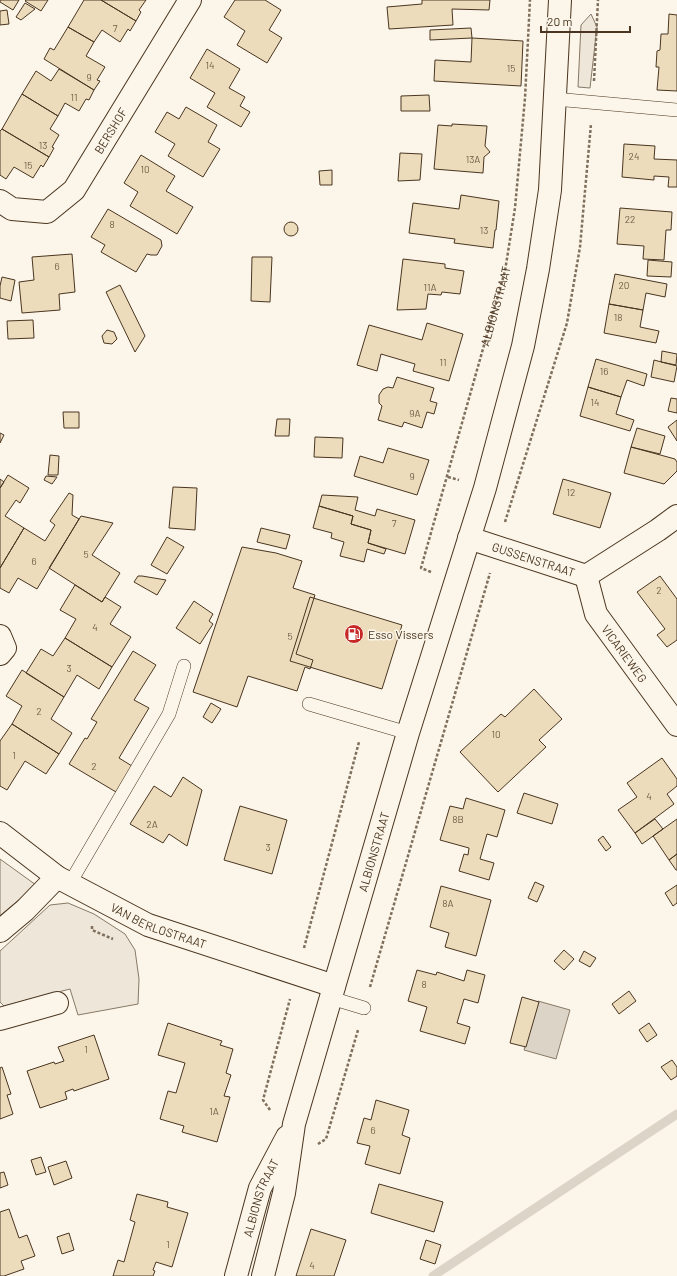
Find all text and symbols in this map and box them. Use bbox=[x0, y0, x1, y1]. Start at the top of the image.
scale bar bbox=[541, 8, 630, 34]
text: 20 m bbox=[547, 14, 573, 28]
house number: 7 bbox=[113, 22, 118, 34]
house number: 14 bbox=[205, 59, 215, 71]
house number: 15 bbox=[507, 62, 515, 74]
house number: 9 bbox=[86, 71, 92, 83]
house number: 11 bbox=[70, 91, 78, 103]
street label: BERSHOF bbox=[91, 105, 130, 156]
house number: 13 bbox=[39, 139, 47, 151]
house number: 24 bbox=[629, 150, 639, 162]
house number: 13A bbox=[466, 153, 480, 165]
house number: 15 bbox=[24, 159, 32, 171]
house number: 10 bbox=[140, 163, 150, 175]
house number: 22 bbox=[625, 213, 635, 225]
house number: 8 bbox=[109, 218, 115, 230]
house number: 13 bbox=[480, 224, 488, 236]
house number: 6 bbox=[54, 260, 60, 272]
street label: ALBIONSTRAAT bbox=[477, 265, 513, 348]
house number: 20 bbox=[618, 279, 630, 291]
house number: 11A bbox=[423, 281, 437, 293]
house number: 18 bbox=[614, 311, 622, 323]
house number: 11 bbox=[439, 356, 447, 368]
house number: 16 bbox=[600, 365, 608, 377]
house number: 14 bbox=[590, 396, 600, 408]
house number: 9A bbox=[409, 407, 421, 419]
house number: 9 bbox=[409, 470, 415, 482]
house number: 12 bbox=[567, 486, 575, 498]
house number: 7 bbox=[392, 517, 397, 529]
street label: GUSSENSTRAAT bbox=[490, 539, 577, 579]
house number: 5 bbox=[83, 548, 89, 560]
house number: 6 bbox=[31, 555, 37, 567]
house number: 2 bbox=[656, 584, 662, 596]
house number: 4 bbox=[92, 621, 98, 633]
street label: VICARIEWEG bbox=[599, 622, 650, 685]
fuel station icon: Esso Vissers bbox=[343, 623, 365, 645]
place label: Esso Vissers bbox=[368, 627, 434, 641]
house number: 5 bbox=[287, 630, 293, 642]
house number: 3 bbox=[66, 662, 72, 674]
house number: 2 bbox=[36, 705, 42, 717]
house number: 10 bbox=[491, 728, 501, 740]
house number: 1 bbox=[12, 749, 16, 761]
house number: 2 bbox=[91, 760, 97, 772]
house number: 4 bbox=[646, 790, 652, 802]
street label: ALBIONSTRAAT bbox=[355, 810, 392, 893]
house number: 8B bbox=[452, 813, 464, 825]
house number: 2A bbox=[146, 818, 158, 830]
house number: 3 bbox=[265, 841, 271, 853]
house number: 8A bbox=[442, 897, 454, 909]
street label: VAN BERLOSTRAAT bbox=[108, 900, 209, 951]
house number: 8 bbox=[421, 978, 427, 990]
house number: 1 bbox=[84, 1043, 88, 1055]
house number: 1A bbox=[209, 1105, 219, 1117]
house number: 6 bbox=[370, 1124, 376, 1136]
street label: ALBIONSTRAAT bbox=[240, 1156, 281, 1238]
house number: 1 bbox=[166, 1238, 170, 1250]
house number: 4 bbox=[309, 1259, 315, 1271]

